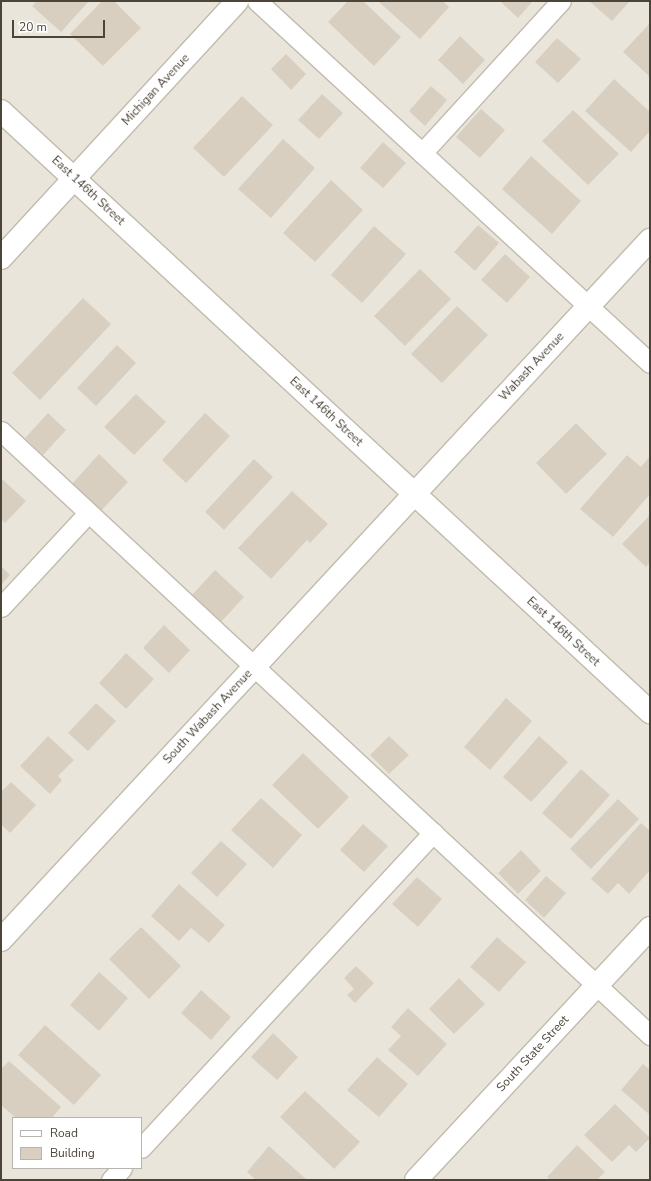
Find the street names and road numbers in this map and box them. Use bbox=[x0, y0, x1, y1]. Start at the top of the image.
street label: Michigan Avenue bbox=[119, 51, 193, 129]
street label: East 146th Street bbox=[48, 153, 128, 229]
street label: Wabash Avenue bbox=[496, 330, 568, 404]
street label: East 146th Street bbox=[286, 374, 366, 450]
street label: East 146th Street bbox=[523, 594, 603, 670]
street label: South Wabash Avenue bbox=[161, 667, 255, 767]
street label: South State Street bbox=[494, 1013, 572, 1095]

